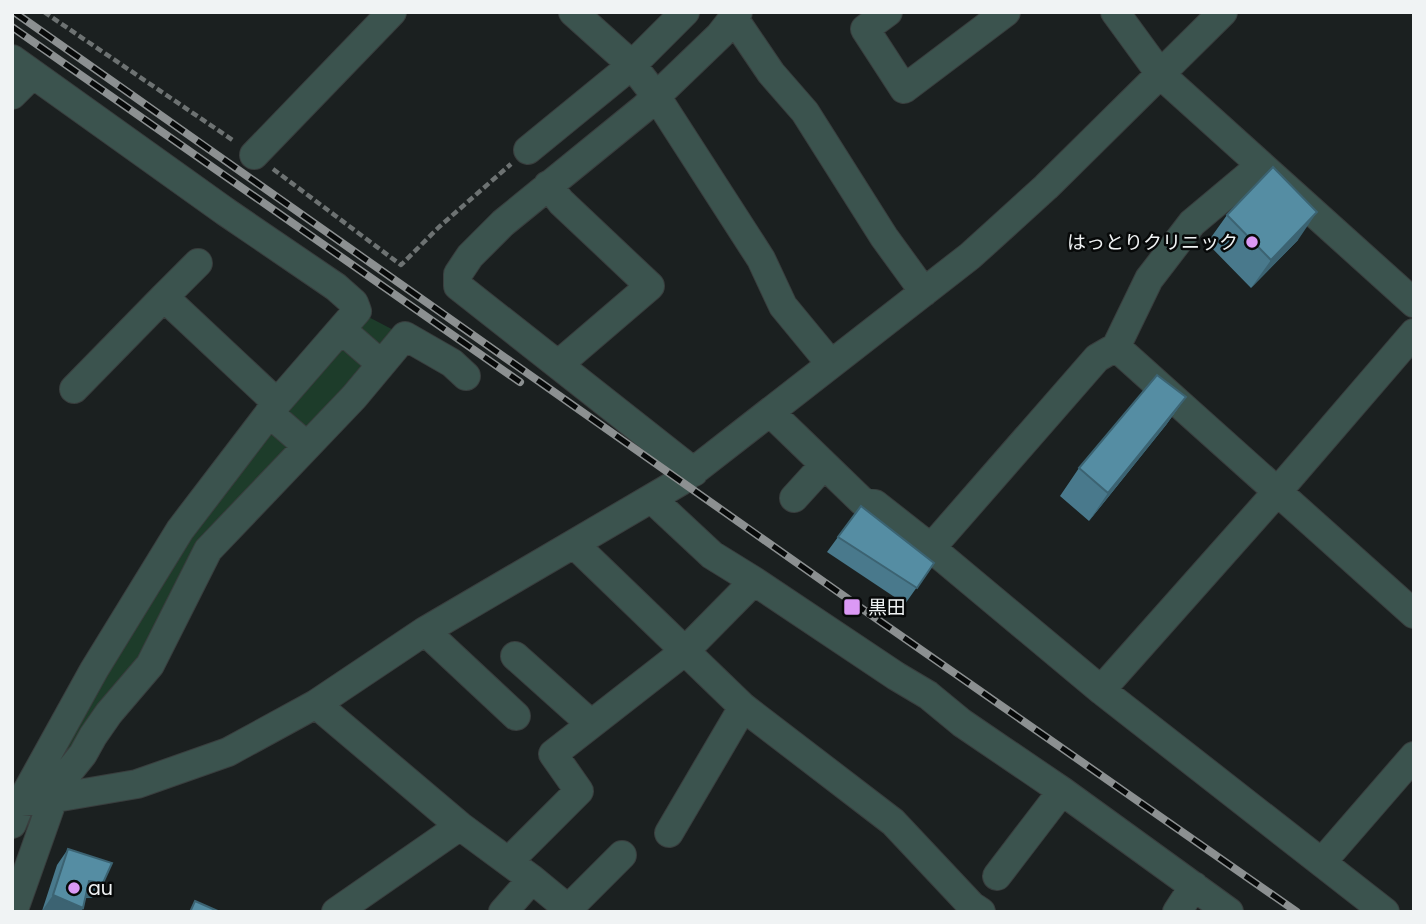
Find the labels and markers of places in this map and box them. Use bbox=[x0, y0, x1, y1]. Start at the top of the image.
place label: はっとりクリニック bbox=[1067, 229, 1238, 256]
marker: はっとりクリニック bbox=[1244, 234, 1260, 250]
place label: 黒田 bbox=[868, 594, 906, 621]
marker: 黒田 bbox=[842, 597, 862, 617]
place label: au bbox=[88, 875, 113, 902]
marker: au bbox=[66, 880, 82, 896]

